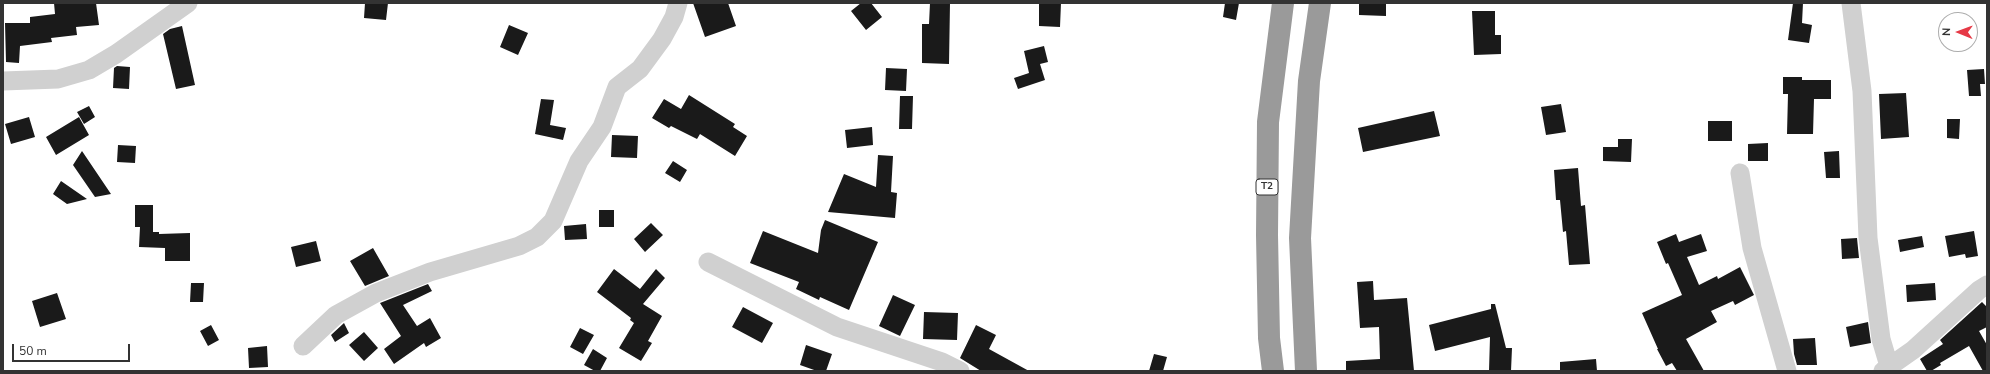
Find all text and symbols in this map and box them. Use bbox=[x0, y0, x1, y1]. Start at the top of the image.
north arrow bbox=[1938, 12, 1978, 52]
text: N bbox=[1939, 28, 1954, 36]
road number: T2 bbox=[1256, 179, 1278, 195]
scale bar bbox=[14, 336, 132, 362]
text: 50 m bbox=[19, 343, 47, 359]

